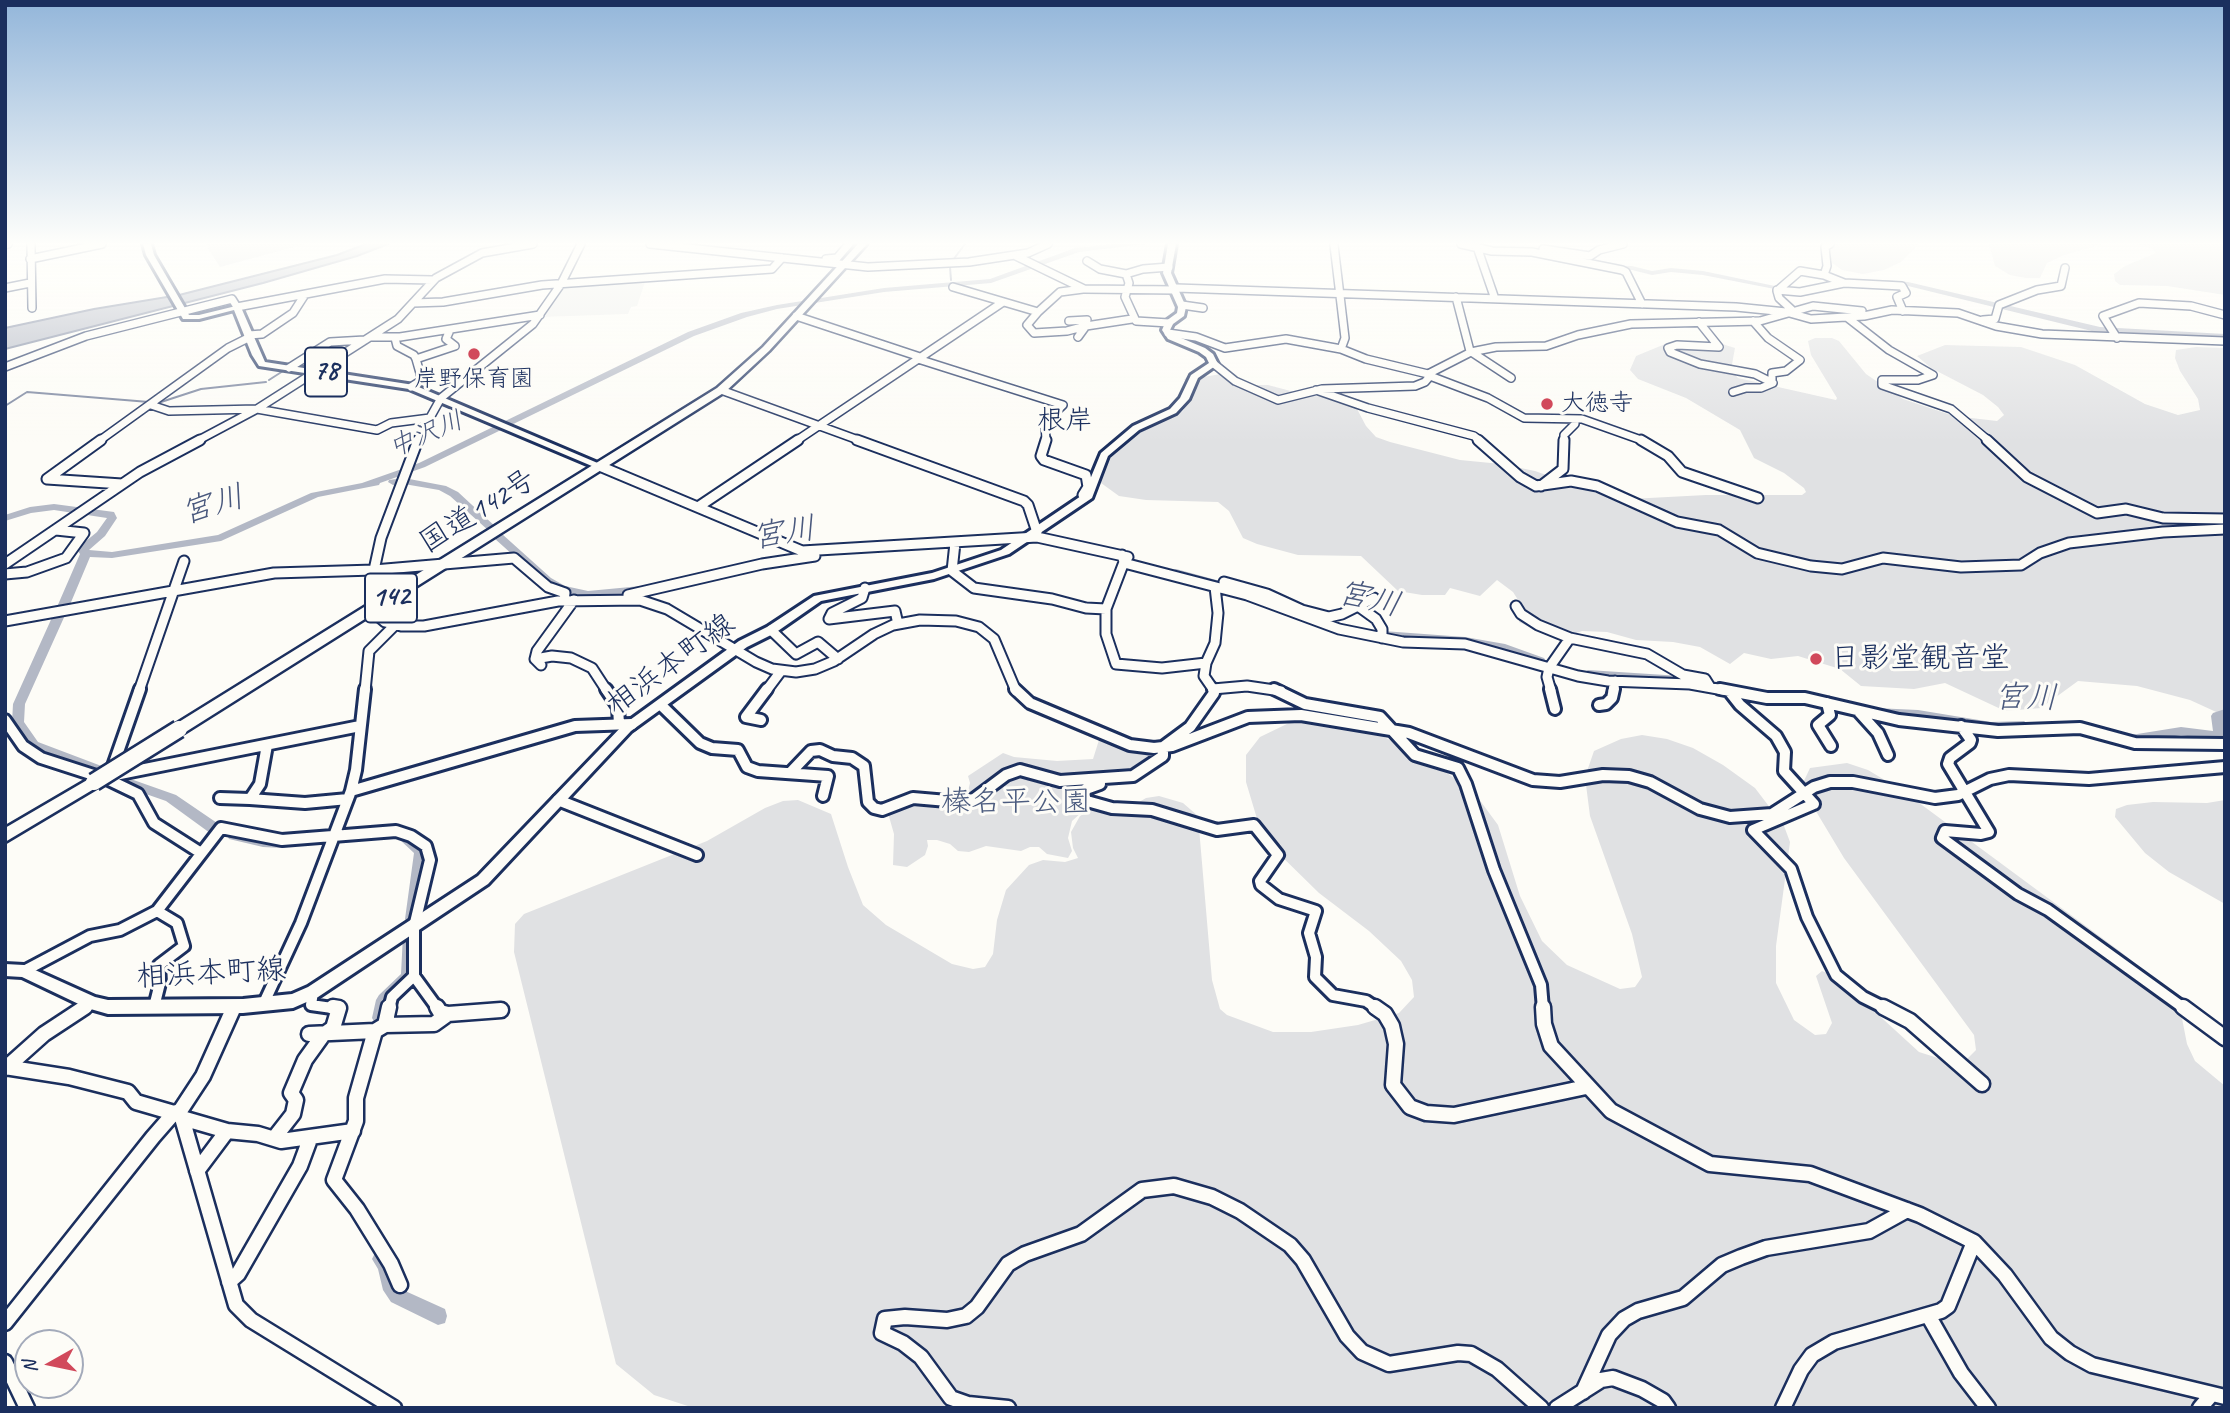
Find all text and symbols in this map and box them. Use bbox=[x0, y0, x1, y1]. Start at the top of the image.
marker: 岸野保育園 bbox=[466, 346, 482, 362]
road number: 78 bbox=[305, 348, 347, 396]
place label: 岸野保育園 bbox=[414, 366, 534, 394]
place label: 大徳寺 bbox=[1561, 390, 1633, 418]
marker: 大徳寺 bbox=[1539, 396, 1555, 412]
water label: 中沢川 bbox=[384, 405, 468, 465]
district label: 根岸 bbox=[1037, 405, 1093, 439]
street label: 国道142号 bbox=[413, 462, 543, 562]
water label: 宮川 bbox=[177, 478, 249, 534]
water label: 宮川 bbox=[749, 510, 819, 558]
road number: 142 bbox=[365, 574, 417, 622]
water label: 宮川 bbox=[1334, 574, 1404, 626]
street label: 相浜本町線 bbox=[600, 606, 742, 724]
place label: 日影堂観音堂 bbox=[1830, 641, 2010, 677]
marker: 日影堂観音堂 bbox=[1808, 651, 1824, 667]
water label: 宮川 bbox=[1994, 679, 2058, 719]
park label: 榛名平公園 bbox=[941, 785, 1091, 821]
street label: 相浜本町線 bbox=[135, 952, 287, 996]
north arrow bbox=[14, 1329, 84, 1399]
text: N bbox=[17, 1359, 43, 1375]

